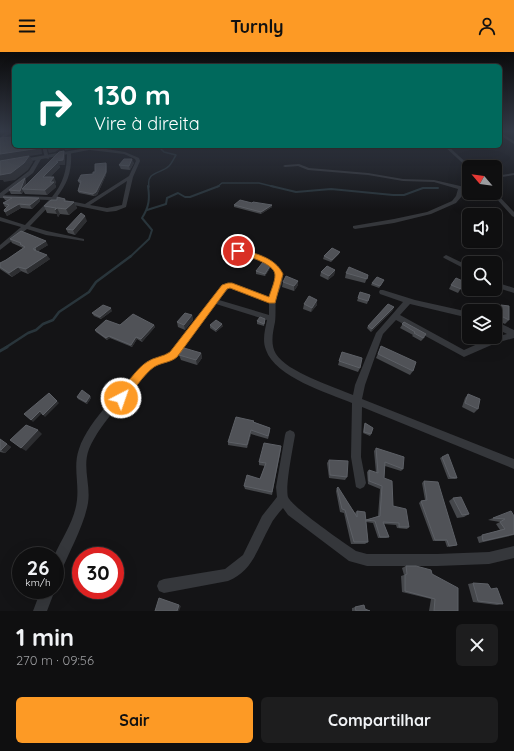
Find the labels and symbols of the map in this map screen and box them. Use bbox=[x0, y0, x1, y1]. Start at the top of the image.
north arrow bbox=[462, 160, 502, 200]
pin bbox=[221, 234, 255, 268]
position arrow bbox=[100, 377, 142, 419]
speed limit sign: 30 bbox=[72, 547, 124, 599]

